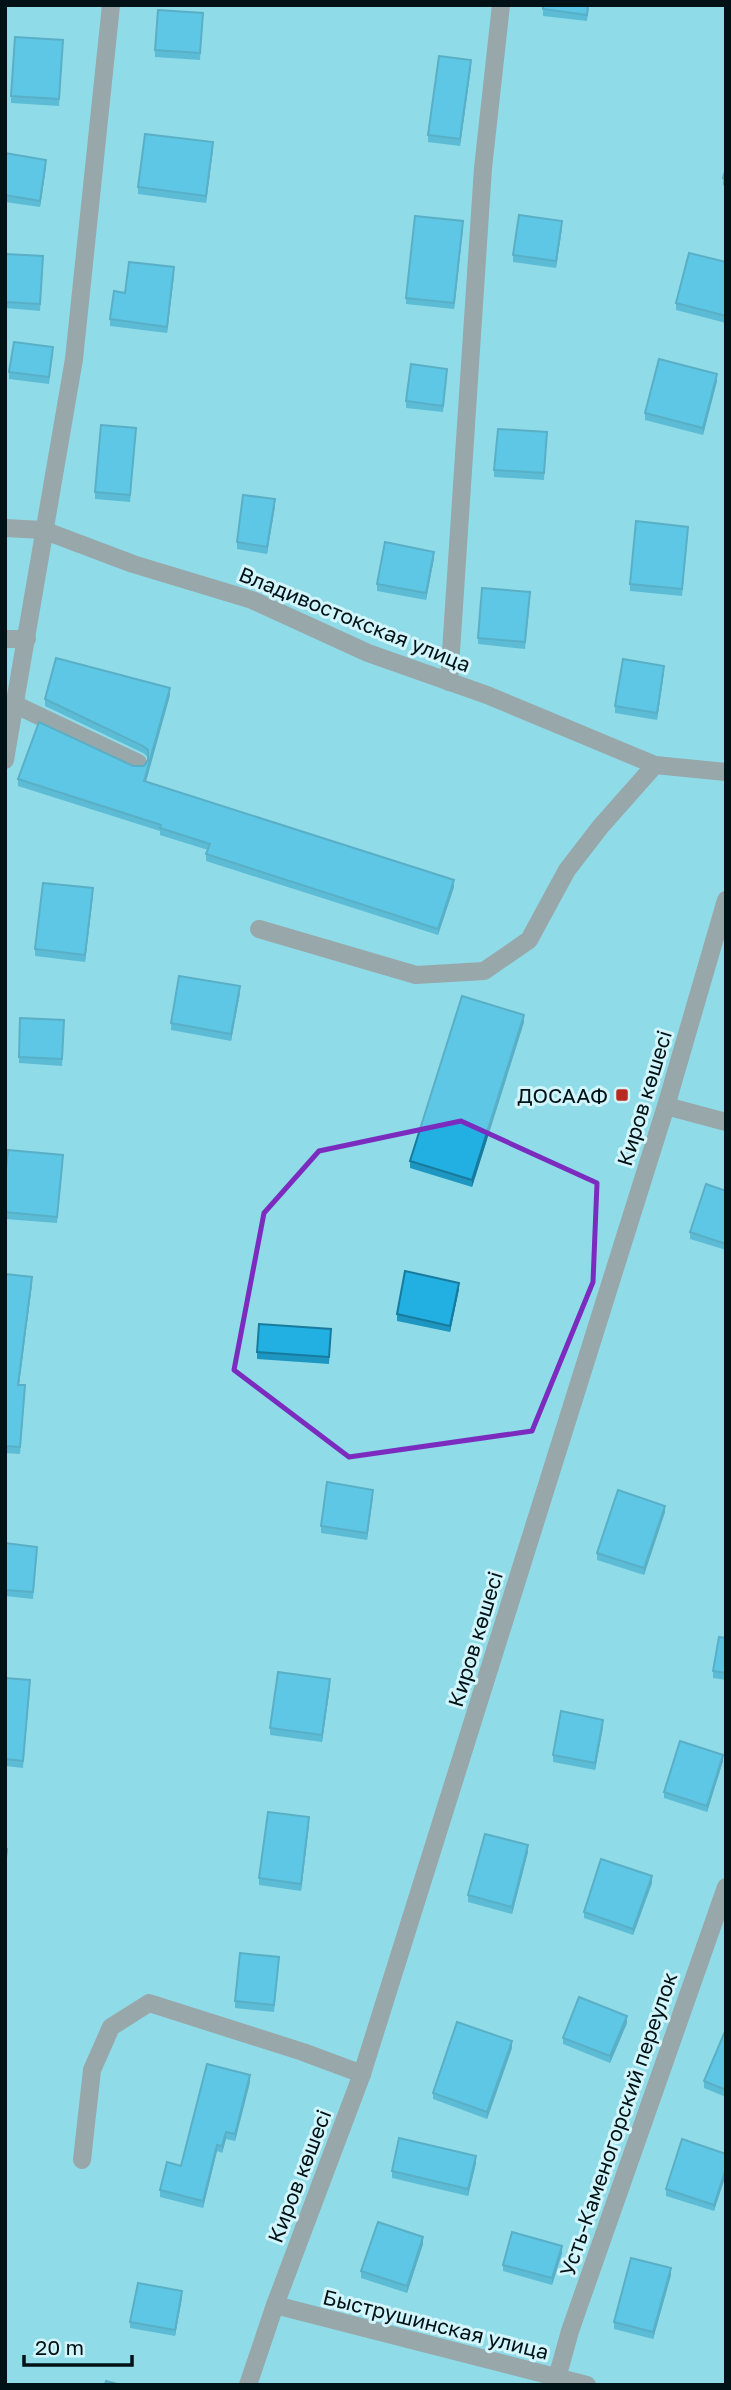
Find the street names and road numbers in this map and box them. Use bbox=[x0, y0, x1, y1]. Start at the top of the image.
street label: Владивостокская улица bbox=[235, 561, 475, 677]
street label: Киров көшесі bbox=[611, 1027, 677, 1169]
street label: Киров көшесі bbox=[442, 1568, 508, 1710]
street label: Усть-Каменогорский переулок bbox=[554, 1968, 682, 2280]
street label: Киров көшесі bbox=[262, 2106, 336, 2246]
street label: Быструшинская улица bbox=[320, 2283, 552, 2365]

